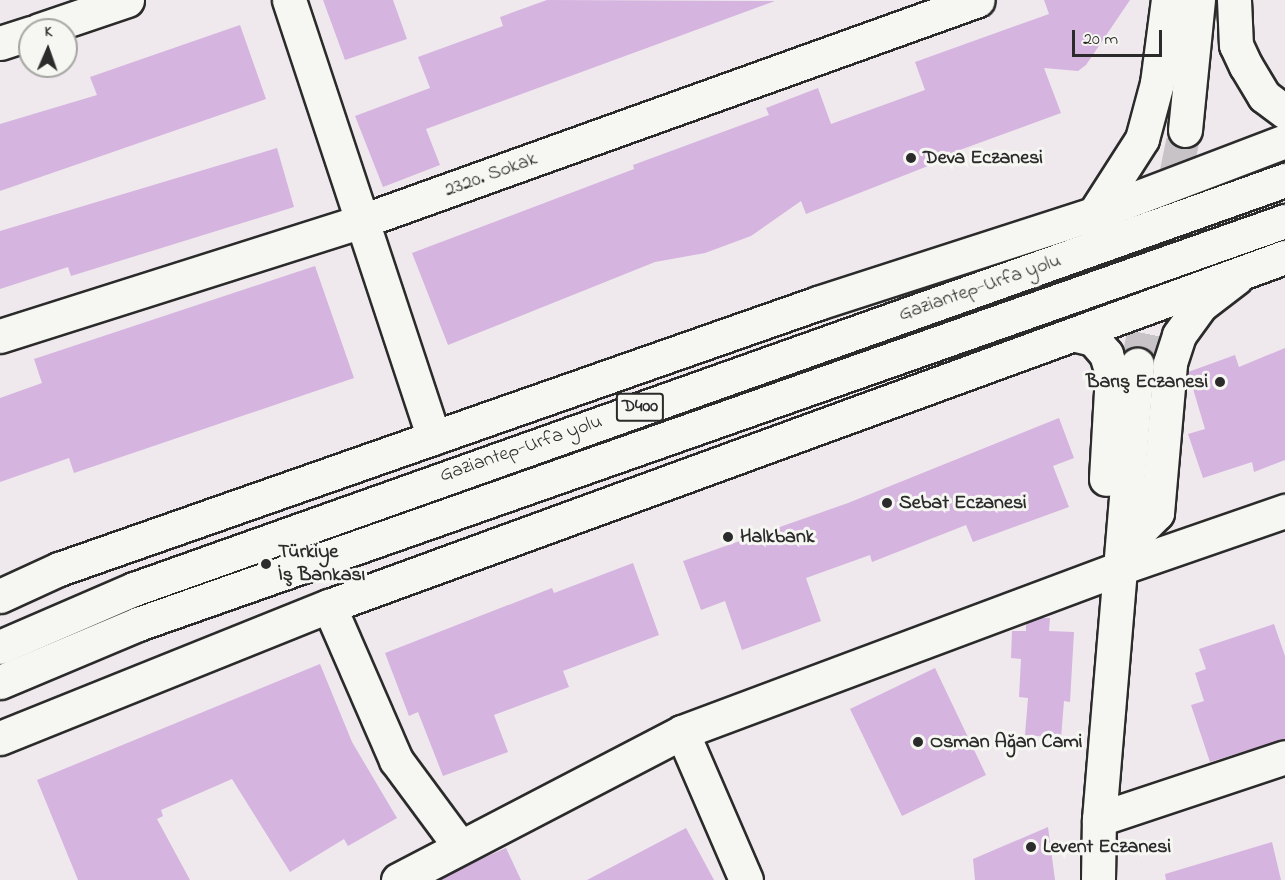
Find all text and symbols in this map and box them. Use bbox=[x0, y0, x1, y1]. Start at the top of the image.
north arrow bbox=[18, 18, 78, 78]
scale bar bbox=[1075, 18, 1165, 56]
text: K bbox=[44, 20, 53, 44]
text: 20 m bbox=[1083, 27, 1118, 53]
place label: Deva Eczanesi bbox=[923, 146, 1043, 170]
street label: 2320. Sokak bbox=[441, 147, 541, 203]
marker: Deva Eczanesi bbox=[904, 151, 918, 165]
street label: Gaziantep-Urfa yolu bbox=[896, 249, 1064, 327]
place label: Barış Eczanesi bbox=[1086, 370, 1208, 394]
marker: Barış Eczanesi bbox=[1213, 375, 1227, 389]
road number: D400 bbox=[614, 392, 666, 422]
street label: Gaziantep-Urfa yolu bbox=[437, 410, 605, 488]
place label: Sebat Eczanesi bbox=[899, 491, 1027, 515]
marker: Sebat Eczanesi bbox=[880, 496, 894, 510]
place label: Halkbank bbox=[740, 525, 815, 549]
marker: Halkbank bbox=[721, 530, 735, 544]
place label: Türkiye İş Bankası bbox=[278, 540, 365, 587]
marker: Türkiye İş Bankası bbox=[259, 557, 273, 571]
place label: Osman Ağan Cami bbox=[930, 730, 1082, 754]
marker: Osman Ağan Cami bbox=[911, 735, 925, 749]
place label: Levent Eczanesi bbox=[1043, 835, 1171, 859]
marker: Levent Eczanesi bbox=[1024, 840, 1038, 854]

